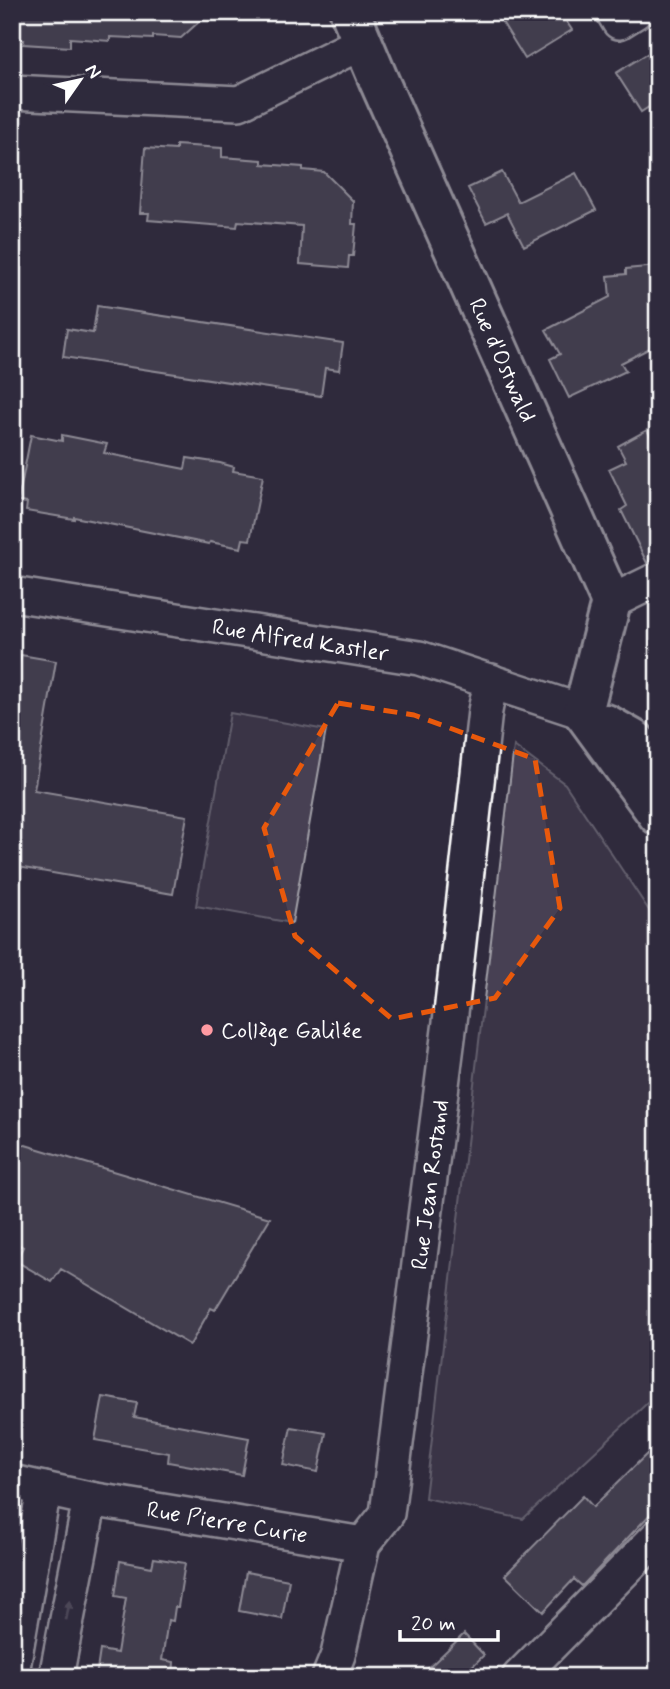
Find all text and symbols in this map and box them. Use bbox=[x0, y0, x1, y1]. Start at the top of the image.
north arrow bbox=[46, 46, 116, 116]
text: N bbox=[79, 59, 107, 84]
street label: Rue d'Ostwald bbox=[461, 294, 542, 427]
street label: Rue Alfred Kastler bbox=[210, 613, 391, 670]
place label: Collège Galilée bbox=[221, 1017, 362, 1047]
marker: Collège Galilée bbox=[199, 1022, 215, 1038]
street label: Rue Jean Rostand bbox=[405, 1098, 457, 1272]
street label: Rue Pierre Curie bbox=[144, 1496, 310, 1552]
scale bar bbox=[400, 1598, 498, 1642]
one-way arrow bbox=[63, 1599, 74, 1621]
text: 20 m bbox=[411, 1610, 456, 1638]

